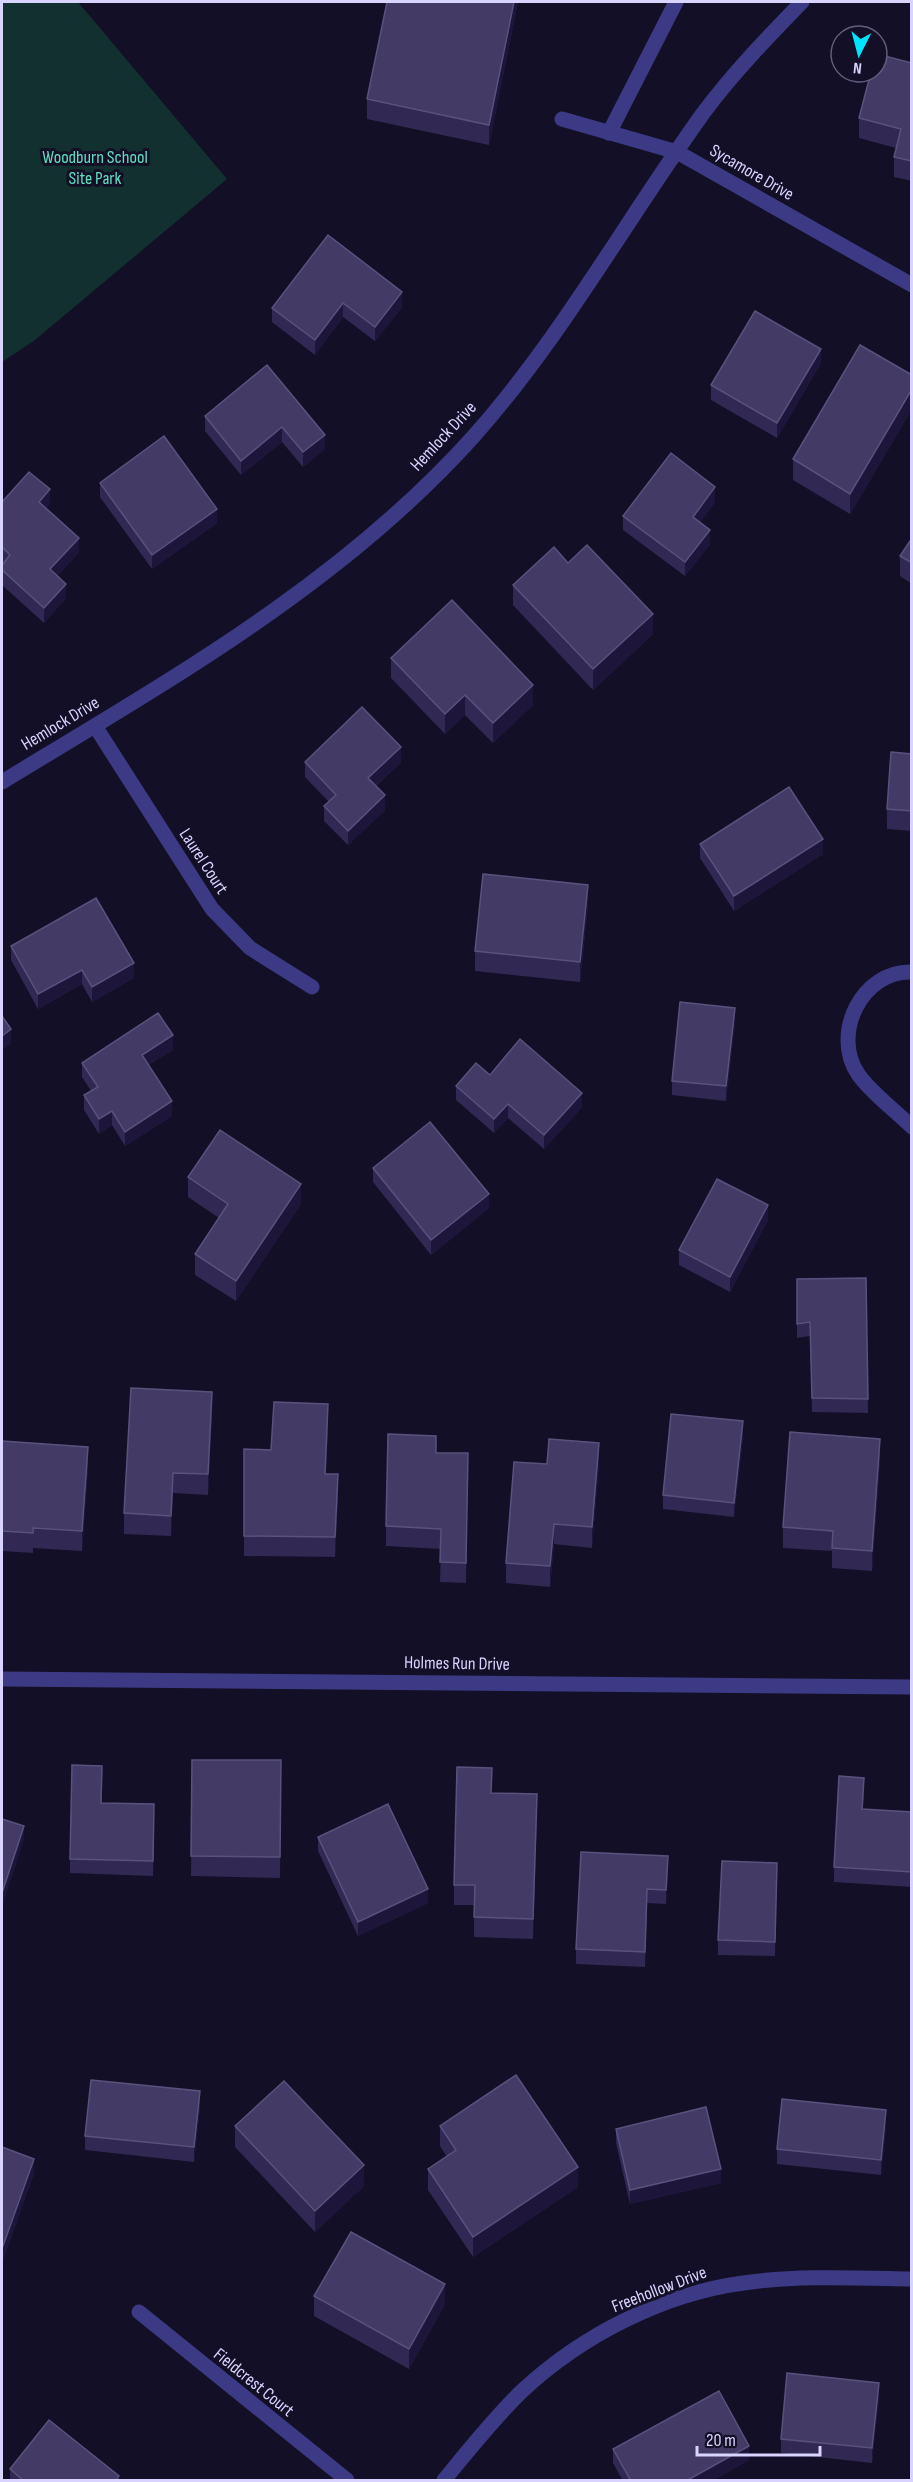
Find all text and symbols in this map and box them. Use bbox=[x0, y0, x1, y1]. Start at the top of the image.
north arrow bbox=[829, 24, 889, 84]
text: N bbox=[852, 58, 863, 77]
street label: Sycamore Drive bbox=[706, 140, 798, 205]
park label: Woodburn School Site Park bbox=[42, 147, 148, 189]
street label: Hemlock Drive bbox=[406, 397, 481, 475]
street label: Hemlock Drive bbox=[18, 692, 103, 755]
street label: Laurel Court bbox=[175, 825, 233, 898]
street label: Holmes Run Drive bbox=[404, 1652, 510, 1675]
street label: Freehollow Drive bbox=[609, 2262, 710, 2317]
street label: Fieldcrest Court bbox=[209, 2344, 298, 2421]
scale bar bbox=[697, 2419, 820, 2457]
text: 20 m bbox=[706, 2430, 736, 2451]

